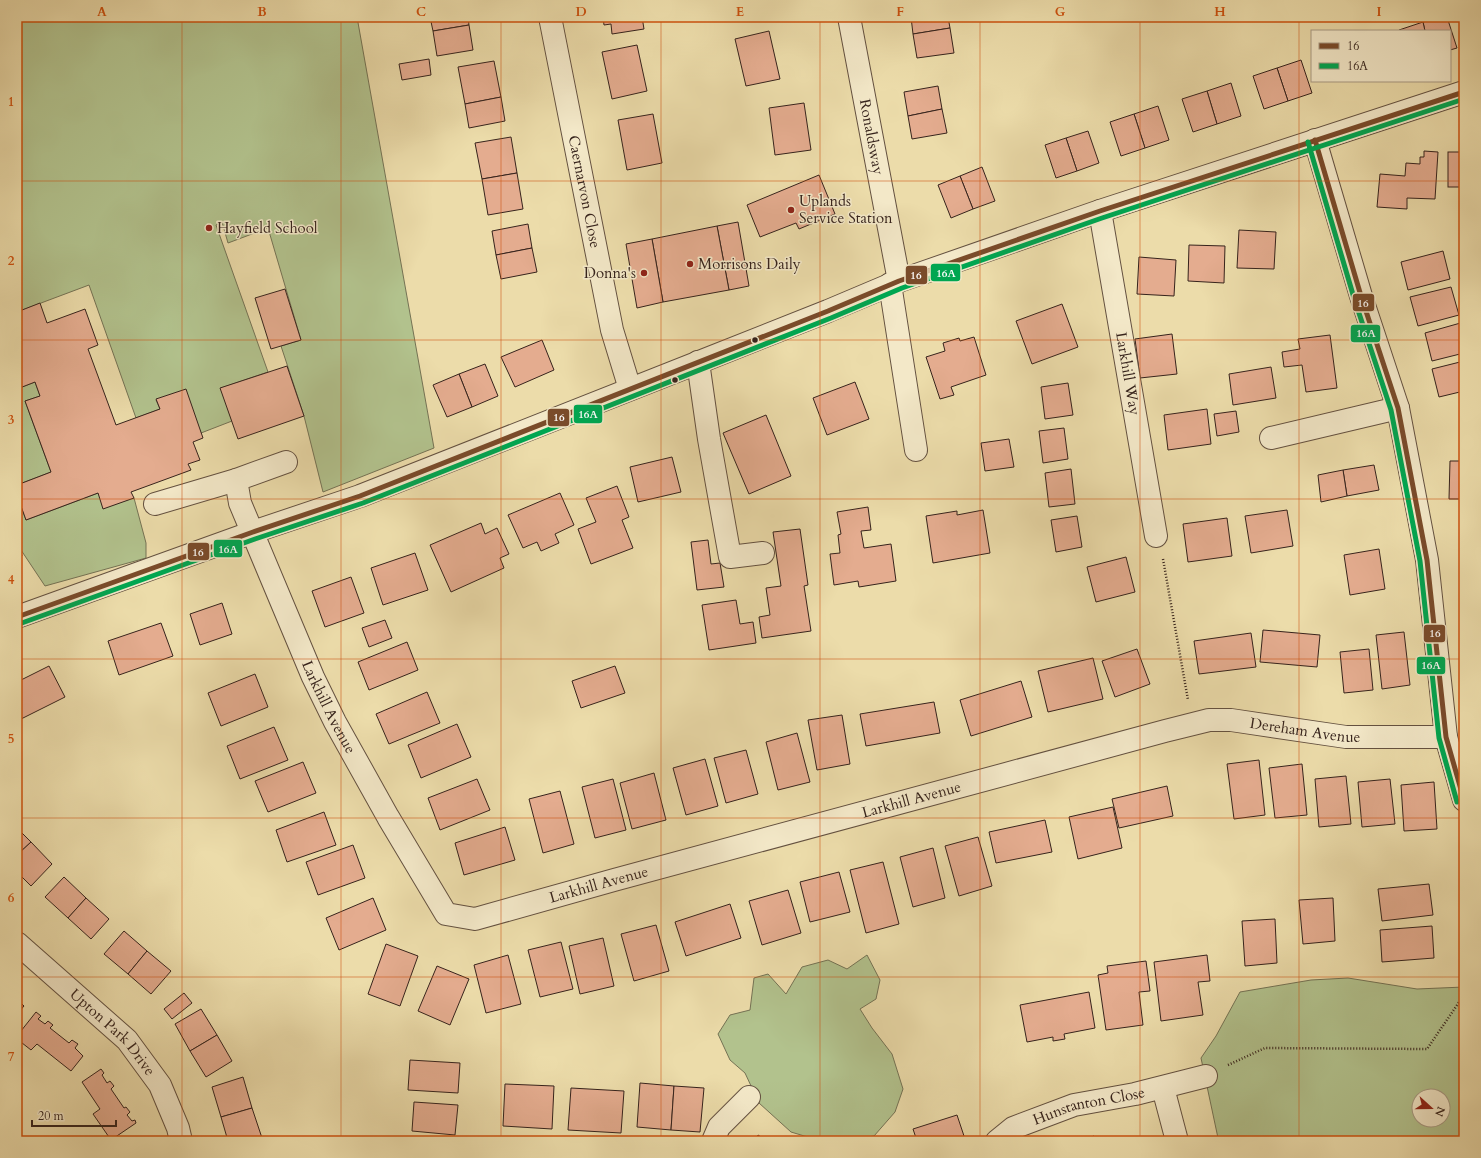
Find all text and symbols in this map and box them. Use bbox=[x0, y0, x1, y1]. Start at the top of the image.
text: A bbox=[97, 3, 107, 21]
text: B bbox=[257, 3, 267, 21]
text: C bbox=[416, 3, 426, 21]
text: D bbox=[575, 3, 587, 21]
text: E bbox=[736, 3, 744, 21]
text: F bbox=[896, 3, 904, 21]
text: G bbox=[1055, 3, 1066, 21]
text: H bbox=[1214, 3, 1226, 21]
text: I bbox=[1376, 3, 1382, 21]
legend bbox=[1311, 30, 1451, 82]
text: 16 bbox=[1347, 38, 1359, 54]
text: 16A bbox=[1347, 58, 1368, 74]
text: 1 bbox=[8, 93, 14, 111]
street label: Ronaldsway bbox=[855, 97, 889, 177]
street label: Caernarvon Close bbox=[564, 134, 606, 250]
place label: Uplands Service Station bbox=[799, 191, 893, 228]
marker: Uplands Service Station bbox=[786, 205, 796, 215]
place label: Hayfield School bbox=[217, 218, 318, 238]
marker: Hayfield School bbox=[204, 223, 214, 233]
text: 2 bbox=[8, 252, 15, 270]
place label: Morrisons Daily bbox=[698, 254, 801, 274]
marker: Morrisons Daily bbox=[685, 259, 695, 269]
place label: Donna's bbox=[584, 263, 636, 283]
line badge: 16A bbox=[930, 263, 961, 282]
line badge: 16 bbox=[905, 265, 928, 285]
text: 16A bbox=[936, 266, 956, 281]
marker: Donna's bbox=[639, 268, 649, 278]
text: 16 bbox=[910, 268, 922, 283]
line badge: 16 bbox=[1352, 293, 1375, 312]
text: 16 bbox=[1357, 296, 1369, 311]
line badge: 16A bbox=[1350, 324, 1381, 343]
text: 16A bbox=[1356, 326, 1376, 341]
street label: Larkhill Way bbox=[1111, 330, 1145, 417]
unlabelled marker bbox=[750, 335, 760, 345]
unlabelled marker bbox=[670, 375, 680, 385]
line badge: 16A bbox=[573, 404, 603, 424]
text: 16A bbox=[578, 407, 598, 422]
line badge: 16 bbox=[547, 408, 570, 427]
text: 16 bbox=[553, 410, 565, 425]
text: 3 bbox=[8, 411, 15, 429]
line badge: 16A bbox=[213, 539, 243, 558]
line badge: 16 bbox=[187, 542, 210, 561]
text: 16A bbox=[218, 542, 238, 557]
text: 16 bbox=[192, 545, 204, 560]
text: 4 bbox=[8, 571, 15, 589]
line badge: 16 bbox=[1423, 624, 1446, 643]
text: 16 bbox=[1429, 626, 1441, 641]
line badge: 16A bbox=[1416, 656, 1446, 675]
street label: Larkhill Avenue bbox=[297, 657, 361, 757]
text: 16A bbox=[1421, 658, 1441, 673]
street label: Dereham Avenue bbox=[1249, 713, 1361, 747]
text: 5 bbox=[8, 730, 14, 748]
street label: Larkhill Avenue bbox=[860, 777, 963, 823]
street label: Larkhill Avenue bbox=[547, 861, 651, 908]
text: 6 bbox=[8, 889, 15, 907]
street label: Upton Park Drive bbox=[66, 984, 160, 1080]
text: 7 bbox=[8, 1048, 15, 1066]
street label: Hunstanton Close bbox=[1030, 1082, 1147, 1130]
north arrow bbox=[1411, 1088, 1451, 1128]
scale bar bbox=[32, 1102, 116, 1128]
text: N bbox=[1431, 1104, 1449, 1119]
text: 20 m bbox=[38, 1108, 65, 1124]

